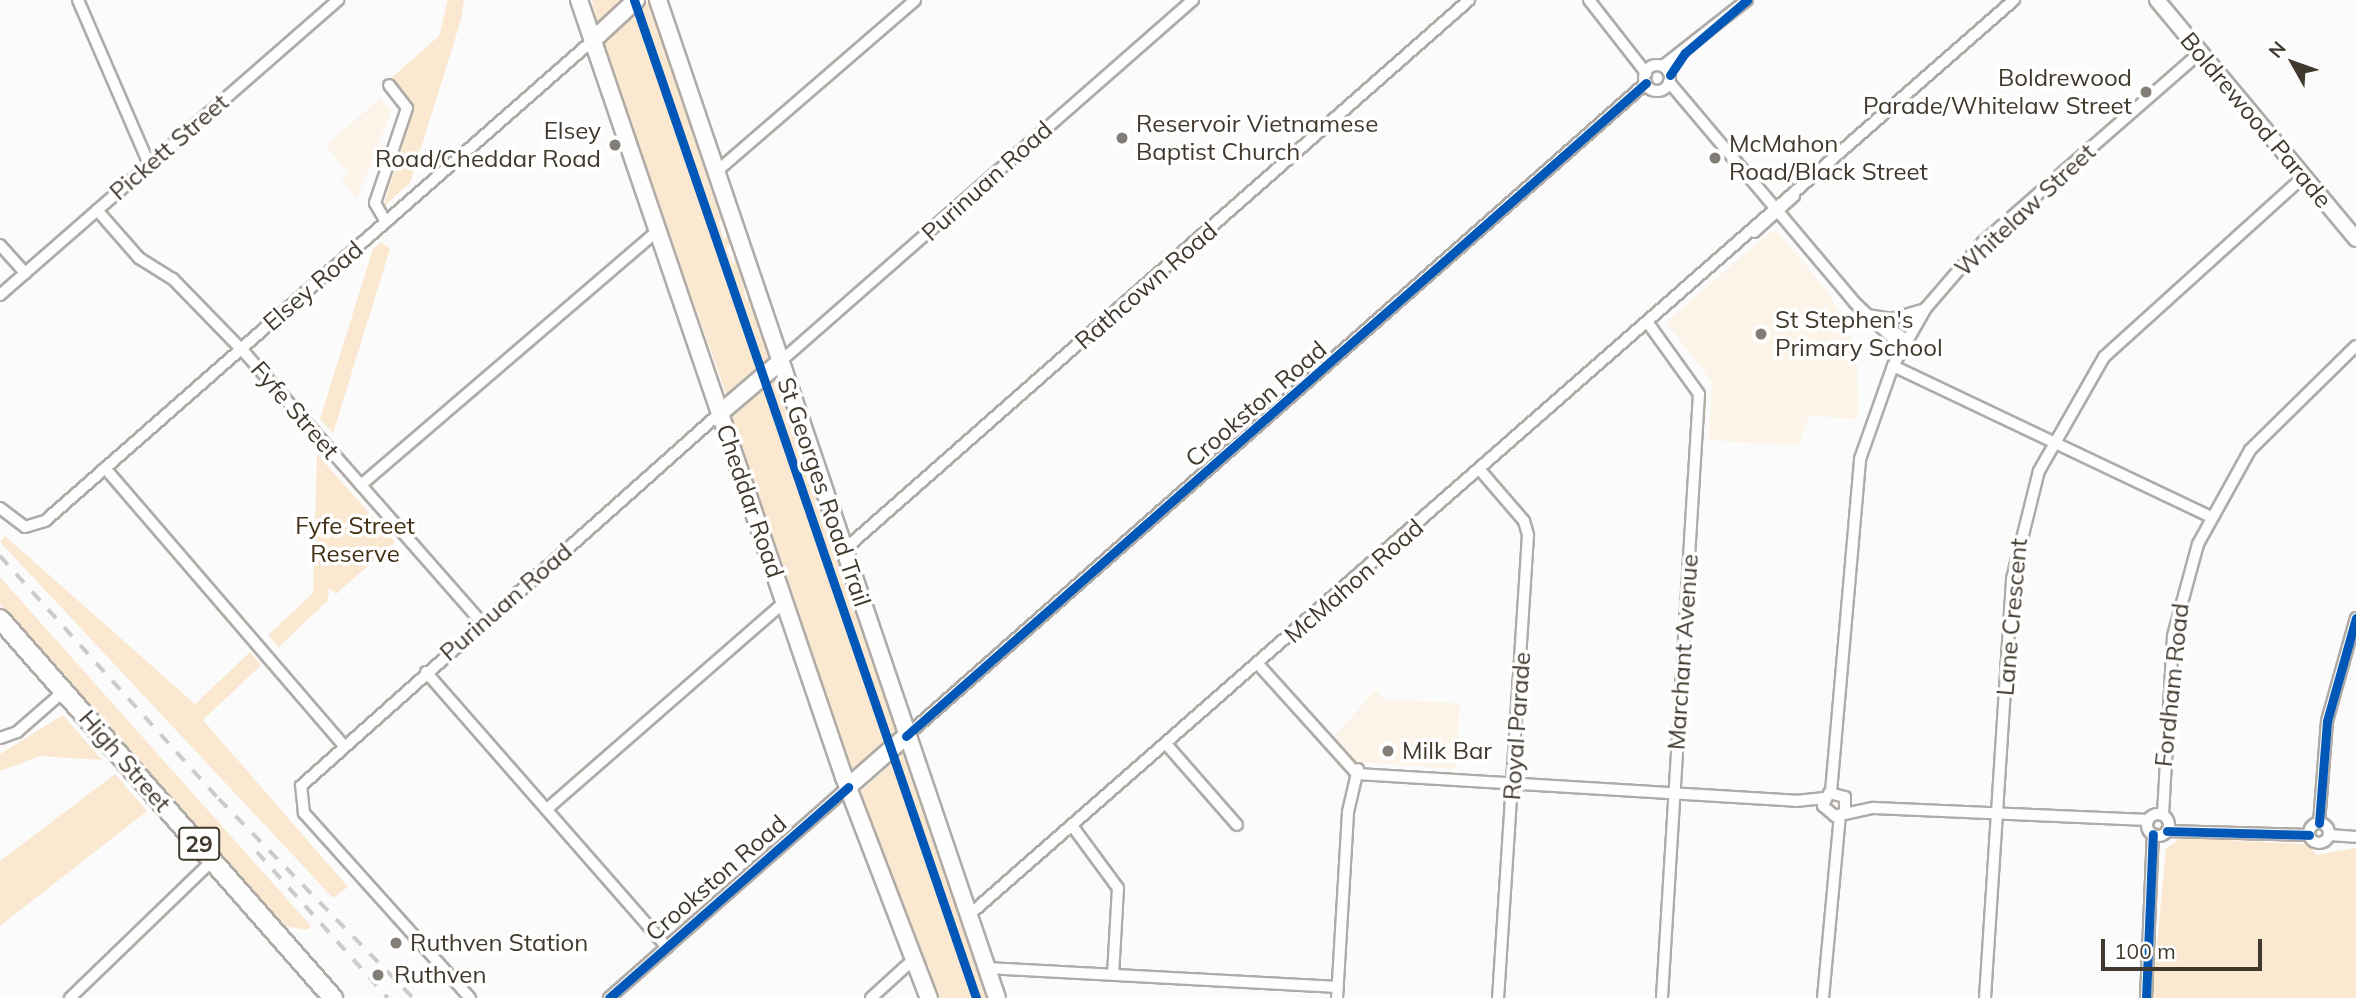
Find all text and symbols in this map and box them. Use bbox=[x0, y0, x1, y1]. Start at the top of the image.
street label: Boldrewood Parade bbox=[2174, 26, 2338, 214]
north arrow bbox=[2258, 28, 2328, 98]
text: N bbox=[2263, 36, 2291, 63]
place label: Boldrewood Parade/Whitelaw Street bbox=[1863, 64, 2132, 120]
marker: Boldrewood Parade/Whitelaw Street bbox=[2138, 84, 2154, 100]
street label: Pickett Street bbox=[104, 88, 234, 206]
place label: Reservoir Vietnamese Baptist Church bbox=[1136, 110, 1378, 166]
street label: Purinuan Road bbox=[916, 115, 1058, 247]
place label: Elsey Road/Cheddar Road bbox=[375, 117, 601, 173]
marker: Reservoir Vietnamese Baptist Church bbox=[1114, 130, 1130, 146]
place label: McMahon Road/Black Street bbox=[1729, 130, 1928, 186]
marker: Elsey Road/Cheddar Road bbox=[607, 137, 623, 153]
street label: Whitelaw Street bbox=[1949, 138, 2101, 282]
marker: McMahon Road/Black Street bbox=[1707, 150, 1723, 166]
street label: Rathcown Road bbox=[1069, 217, 1223, 355]
street label: Elsey Road bbox=[257, 235, 369, 337]
place label: St Stephen's Primary School bbox=[1775, 306, 1943, 362]
marker: St Stephen's Primary School bbox=[1753, 326, 1769, 342]
street label: Crookston Road bbox=[1180, 335, 1332, 473]
street label: Fyfe Street bbox=[245, 355, 345, 465]
street label: St Georges Road Trail bbox=[771, 374, 877, 610]
street label: Cheddar Road bbox=[710, 420, 790, 582]
park label: Fyfe Street Reserve bbox=[295, 512, 415, 568]
street label: McMahon Road bbox=[1279, 513, 1429, 649]
street label: Purinuan Road bbox=[434, 537, 578, 667]
street label: Lane Crescent bbox=[1991, 537, 2033, 697]
street label: Marchant Avenue bbox=[1662, 553, 1704, 751]
street label: Fordham Road bbox=[2149, 602, 2195, 768]
street label: Royal Parade bbox=[1497, 651, 1537, 801]
street label: High Street bbox=[73, 704, 177, 818]
place label: Milk Bar bbox=[1402, 737, 1492, 765]
marker: Milk Bar bbox=[1380, 743, 1396, 759]
street label: Crookston Road bbox=[640, 809, 792, 947]
road number: 29 bbox=[178, 824, 220, 864]
scale bar bbox=[2104, 925, 2265, 969]
place label: Ruthven Station bbox=[410, 929, 588, 957]
marker: Ruthven Station bbox=[388, 935, 404, 951]
text: 100 m bbox=[2114, 938, 2176, 964]
place label: Ruthven bbox=[394, 961, 486, 989]
marker: Ruthven bbox=[368, 965, 388, 985]

